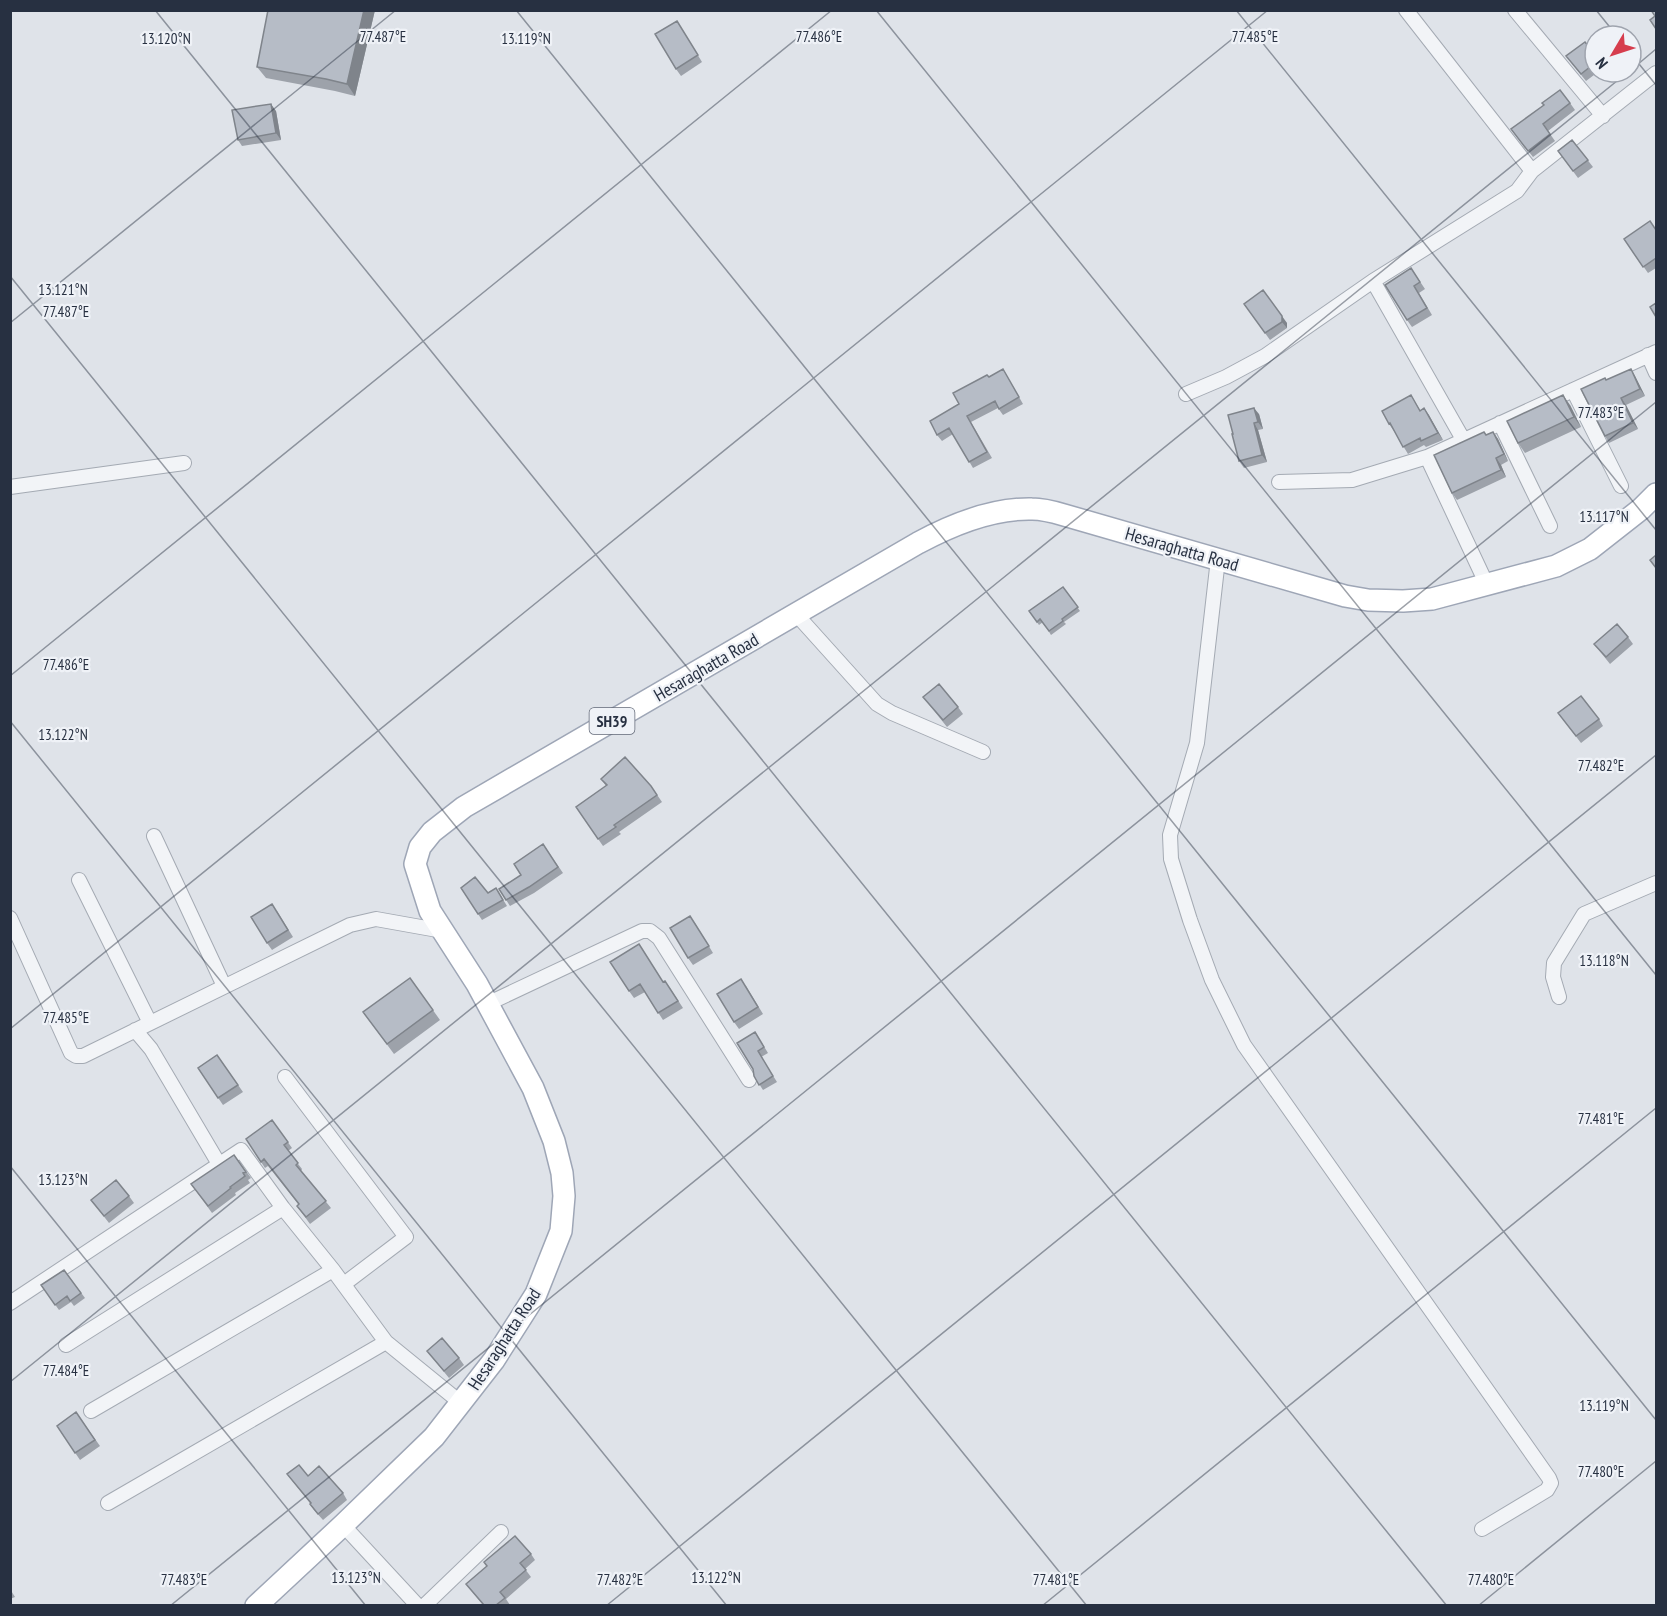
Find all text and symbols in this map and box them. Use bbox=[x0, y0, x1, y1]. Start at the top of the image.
north arrow bbox=[1583, 24, 1643, 84]
text: 77.487°E bbox=[360, 27, 406, 46]
text: 77.486°E bbox=[796, 27, 842, 46]
text: 77.485°E bbox=[1232, 27, 1278, 46]
text: 13.120°N bbox=[141, 29, 191, 48]
text: 13.119°N bbox=[501, 29, 551, 48]
text: N bbox=[1591, 54, 1612, 73]
text: 13.121°N bbox=[38, 280, 88, 299]
text: 77.487°E bbox=[43, 302, 89, 321]
text: 77.483°E bbox=[1578, 403, 1624, 422]
text: 13.117°N bbox=[1579, 507, 1629, 526]
street label: Hesaraghatta Road bbox=[1123, 522, 1241, 576]
street label: Hesaraghatta Road bbox=[650, 628, 762, 706]
text: 77.486°E bbox=[43, 655, 89, 674]
road number: SH39 bbox=[590, 708, 634, 734]
text: 13.122°N bbox=[38, 725, 88, 744]
text: 77.482°E bbox=[1578, 756, 1624, 775]
text: 13.118°N bbox=[1579, 951, 1629, 970]
text: 77.485°E bbox=[43, 1008, 89, 1027]
text: 77.481°E bbox=[1578, 1109, 1624, 1128]
text: 13.123°N bbox=[38, 1170, 88, 1189]
street label: Hesaraghatta Road bbox=[462, 1284, 546, 1394]
text: 77.484°E bbox=[43, 1361, 89, 1380]
text: 13.119°N bbox=[1579, 1396, 1629, 1415]
text: 77.480°E bbox=[1578, 1462, 1624, 1481]
text: 13.123°N bbox=[331, 1568, 381, 1587]
text: 13.122°N bbox=[691, 1568, 741, 1587]
text: 77.483°E bbox=[161, 1570, 207, 1589]
text: 77.482°E bbox=[597, 1570, 643, 1589]
text: 77.481°E bbox=[1033, 1570, 1079, 1589]
text: 77.480°E bbox=[1468, 1570, 1514, 1589]

